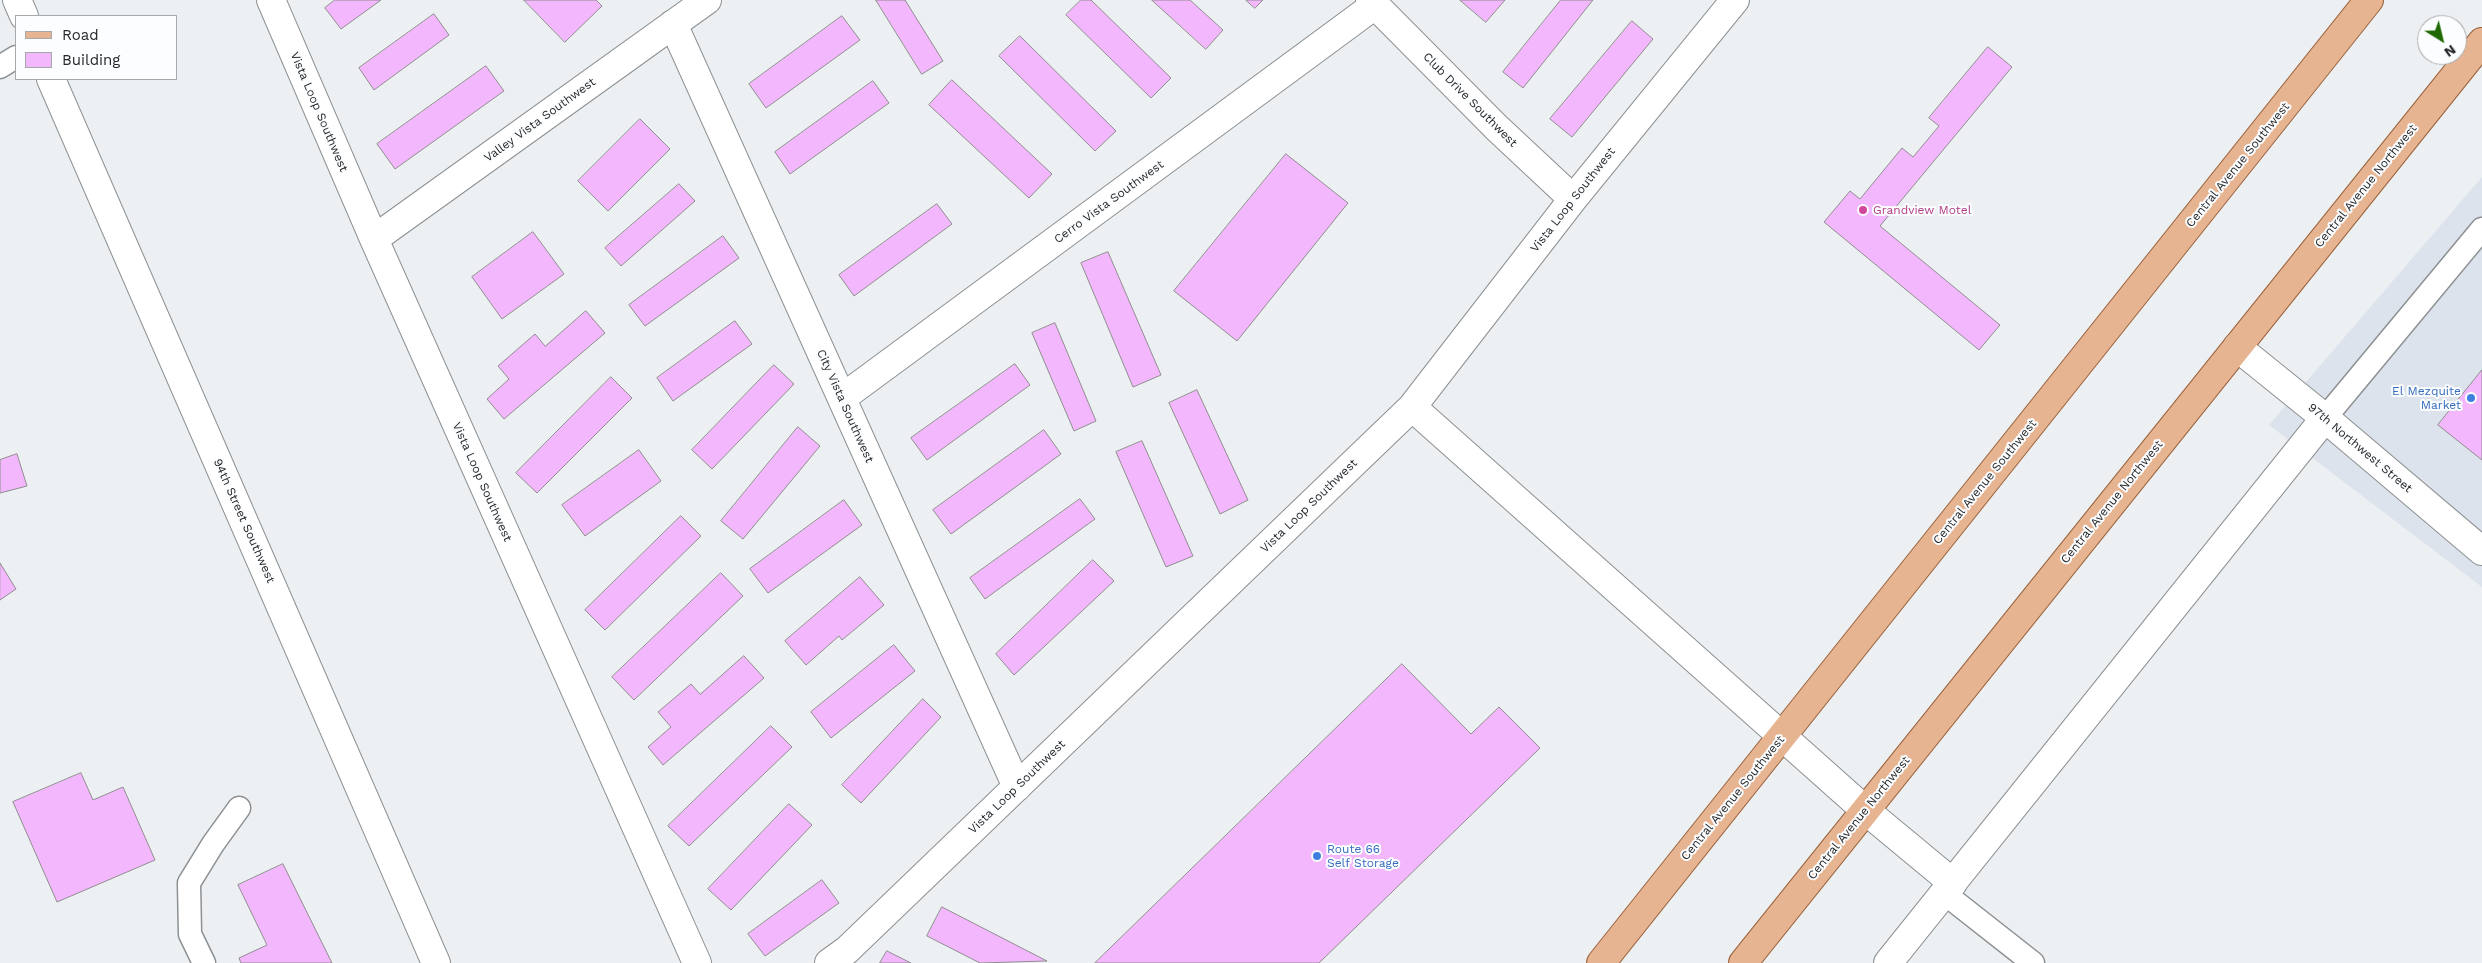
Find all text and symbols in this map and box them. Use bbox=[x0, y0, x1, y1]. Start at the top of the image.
legend bbox=[15, 15, 178, 80]
north arrow bbox=[2417, 15, 2467, 65]
text: Road bbox=[62, 26, 99, 44]
text: N bbox=[2441, 42, 2459, 61]
street label: Vista Loop Southwest bbox=[287, 50, 351, 174]
street label: Club Drive Southwest bbox=[1420, 50, 1520, 150]
text: Building bbox=[62, 51, 120, 69]
street label: Valley Vista Southwest bbox=[482, 75, 598, 165]
street label: Central Avenue Southwest bbox=[2183, 100, 2293, 230]
street label: Central Avenue Northwest bbox=[2312, 122, 2420, 250]
street label: Vista Loop Southwest bbox=[1528, 145, 1618, 255]
street label: Cerro Vista Southwest bbox=[1051, 157, 1167, 247]
place label: Grandview Motel bbox=[1873, 203, 1971, 217]
marker: Grandview Motel bbox=[1857, 204, 1869, 216]
street label: City Vista Southwest bbox=[813, 347, 877, 465]
place label: El Mezquite Market bbox=[2392, 384, 2461, 412]
marker: El Mezquite Market bbox=[2465, 392, 2477, 404]
street label: 97th Northwest Street bbox=[2305, 400, 2415, 496]
street label: Central Avenue Southwest bbox=[1930, 417, 2040, 547]
street label: Vista Loop Southwest bbox=[449, 420, 515, 544]
street label: Central Avenue Northwest bbox=[2058, 438, 2166, 566]
street label: Vista Loop Southwest bbox=[1258, 456, 1360, 556]
street label: 94th Street Southwest bbox=[210, 457, 278, 585]
street label: Central Avenue Southwest bbox=[1678, 733, 1788, 863]
street label: Vista Loop Southwest bbox=[966, 737, 1068, 837]
street label: Central Avenue Northwest bbox=[1805, 754, 1913, 882]
place label: Route 66 Self Storage bbox=[1327, 842, 1399, 870]
marker: Route 66 Self Storage bbox=[1311, 850, 1323, 862]

